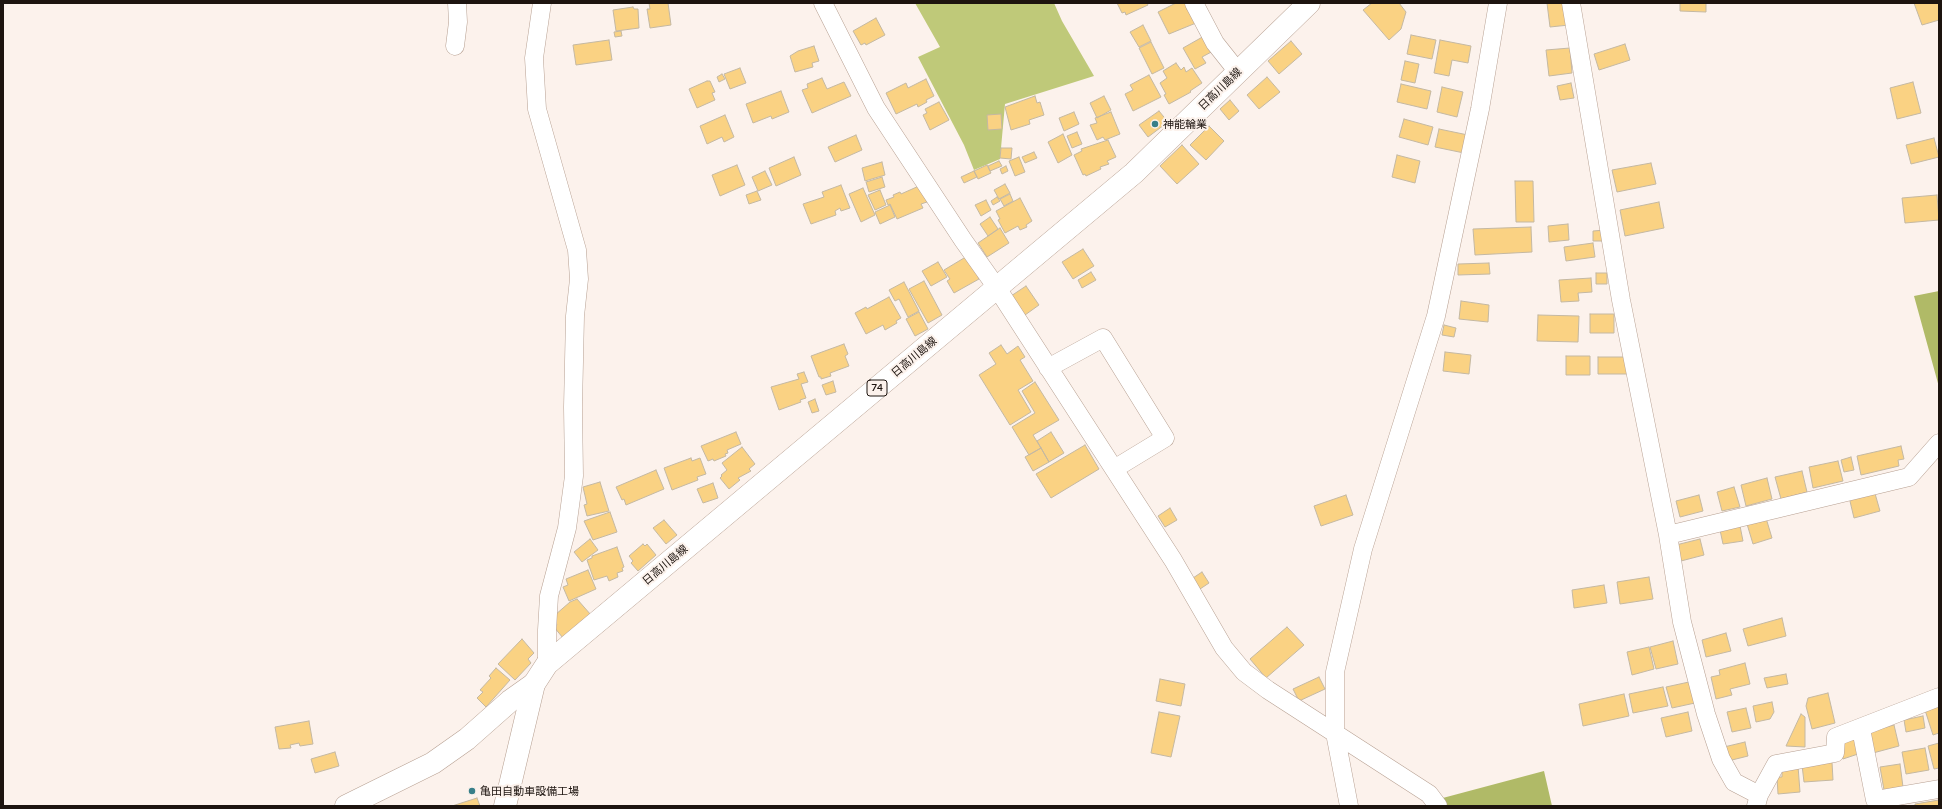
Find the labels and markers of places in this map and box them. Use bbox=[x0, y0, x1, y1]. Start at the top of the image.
place label: 神能輪業 bbox=[1163, 117, 1207, 131]
marker: 神能輪業 bbox=[1150, 119, 1160, 129]
place label: 亀田自動車設備工場 bbox=[480, 784, 579, 798]
marker: 亀田自動車設備工場 bbox=[467, 786, 477, 796]

